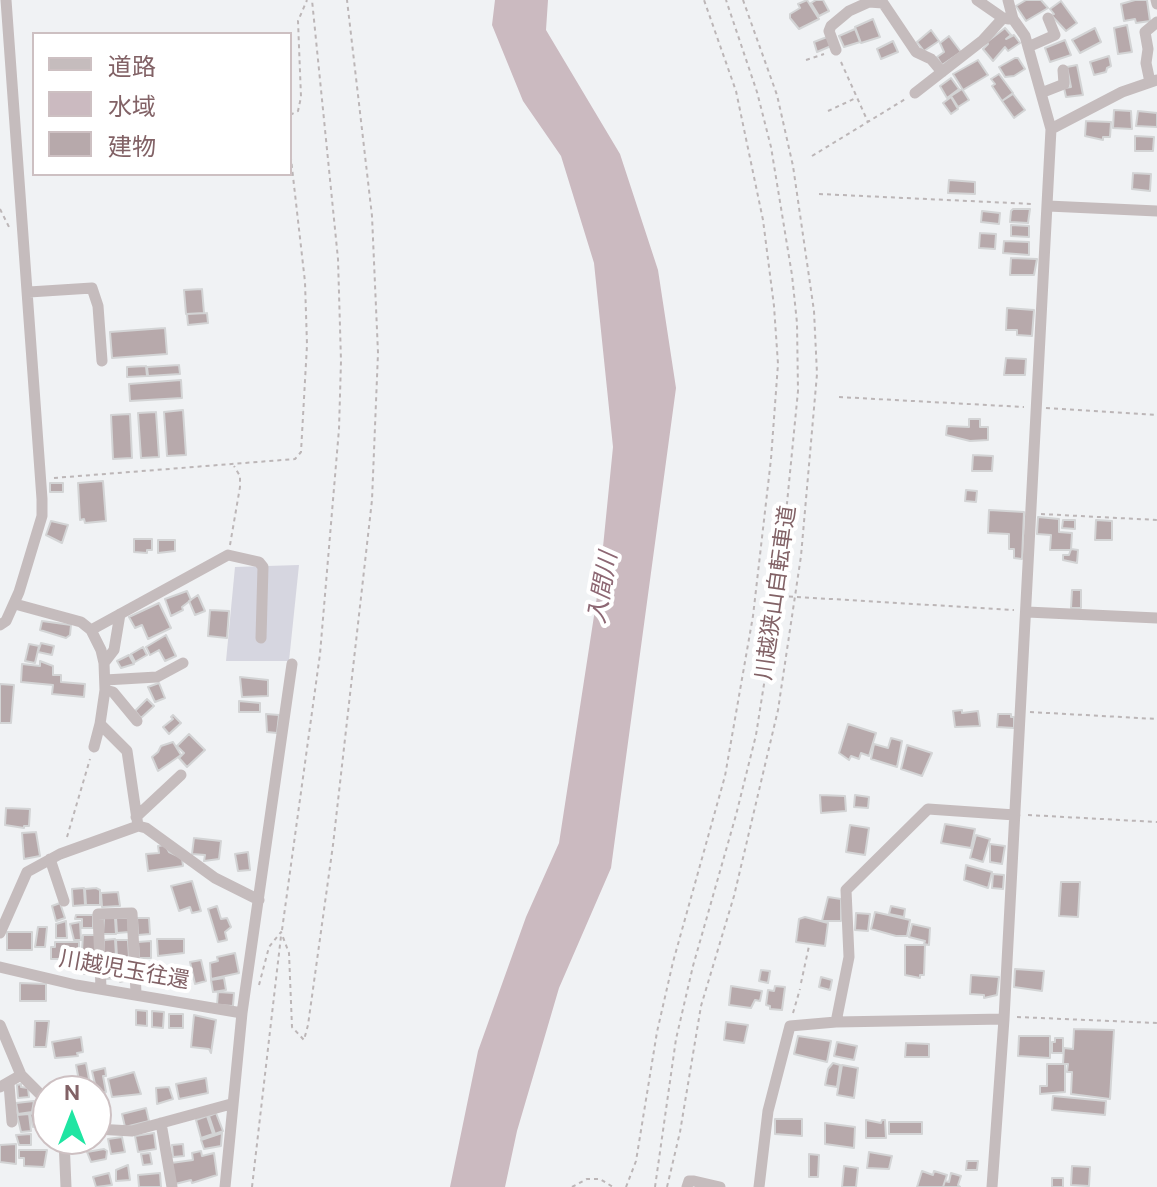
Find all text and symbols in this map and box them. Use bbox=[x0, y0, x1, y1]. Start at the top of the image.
legend bbox=[32, 32, 292, 176]
text: 道路 bbox=[108, 51, 156, 82]
text: 水域 bbox=[108, 91, 156, 122]
text: 建物 bbox=[108, 131, 156, 162]
street label: 川越狭山自転車道 bbox=[752, 504, 802, 682]
water label: 入間川 bbox=[584, 550, 624, 626]
street label: 川越児玉往還 bbox=[57, 947, 191, 995]
north arrow bbox=[32, 1075, 112, 1155]
text: N bbox=[64, 1078, 80, 1107]

